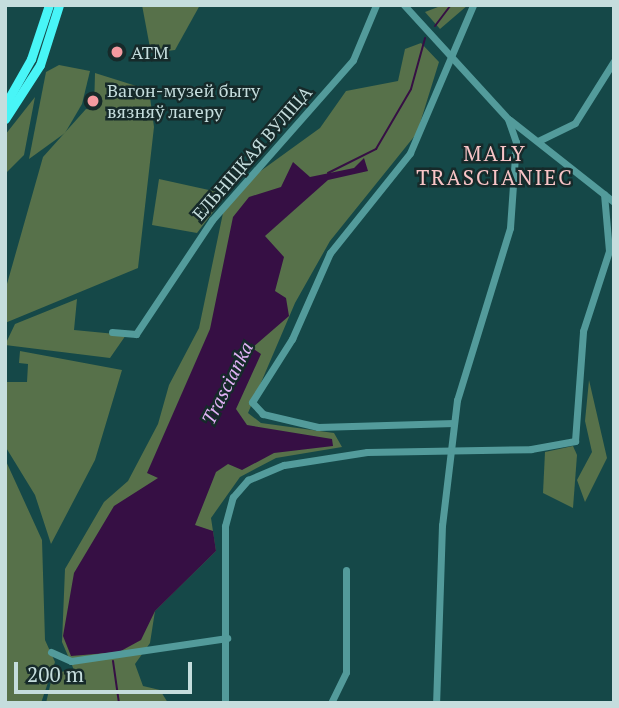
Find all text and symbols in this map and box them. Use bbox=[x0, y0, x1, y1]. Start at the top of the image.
place label: АТМ bbox=[131, 41, 169, 63]
marker: АТМ bbox=[109, 44, 125, 60]
place label: Вагон-музей быту вязняў лагеру bbox=[107, 80, 260, 122]
street label: ЕЛЬНІЦКАЯ ВУЛІЦА bbox=[188, 81, 316, 225]
marker: Вагон-музей быту вязняў лагеру bbox=[85, 93, 101, 109]
district label: MALY TRASCIANIEC bbox=[418, 140, 572, 190]
water label: Trascianka bbox=[196, 338, 258, 428]
scale bar bbox=[18, 648, 196, 692]
text: 200 m bbox=[27, 660, 84, 688]

